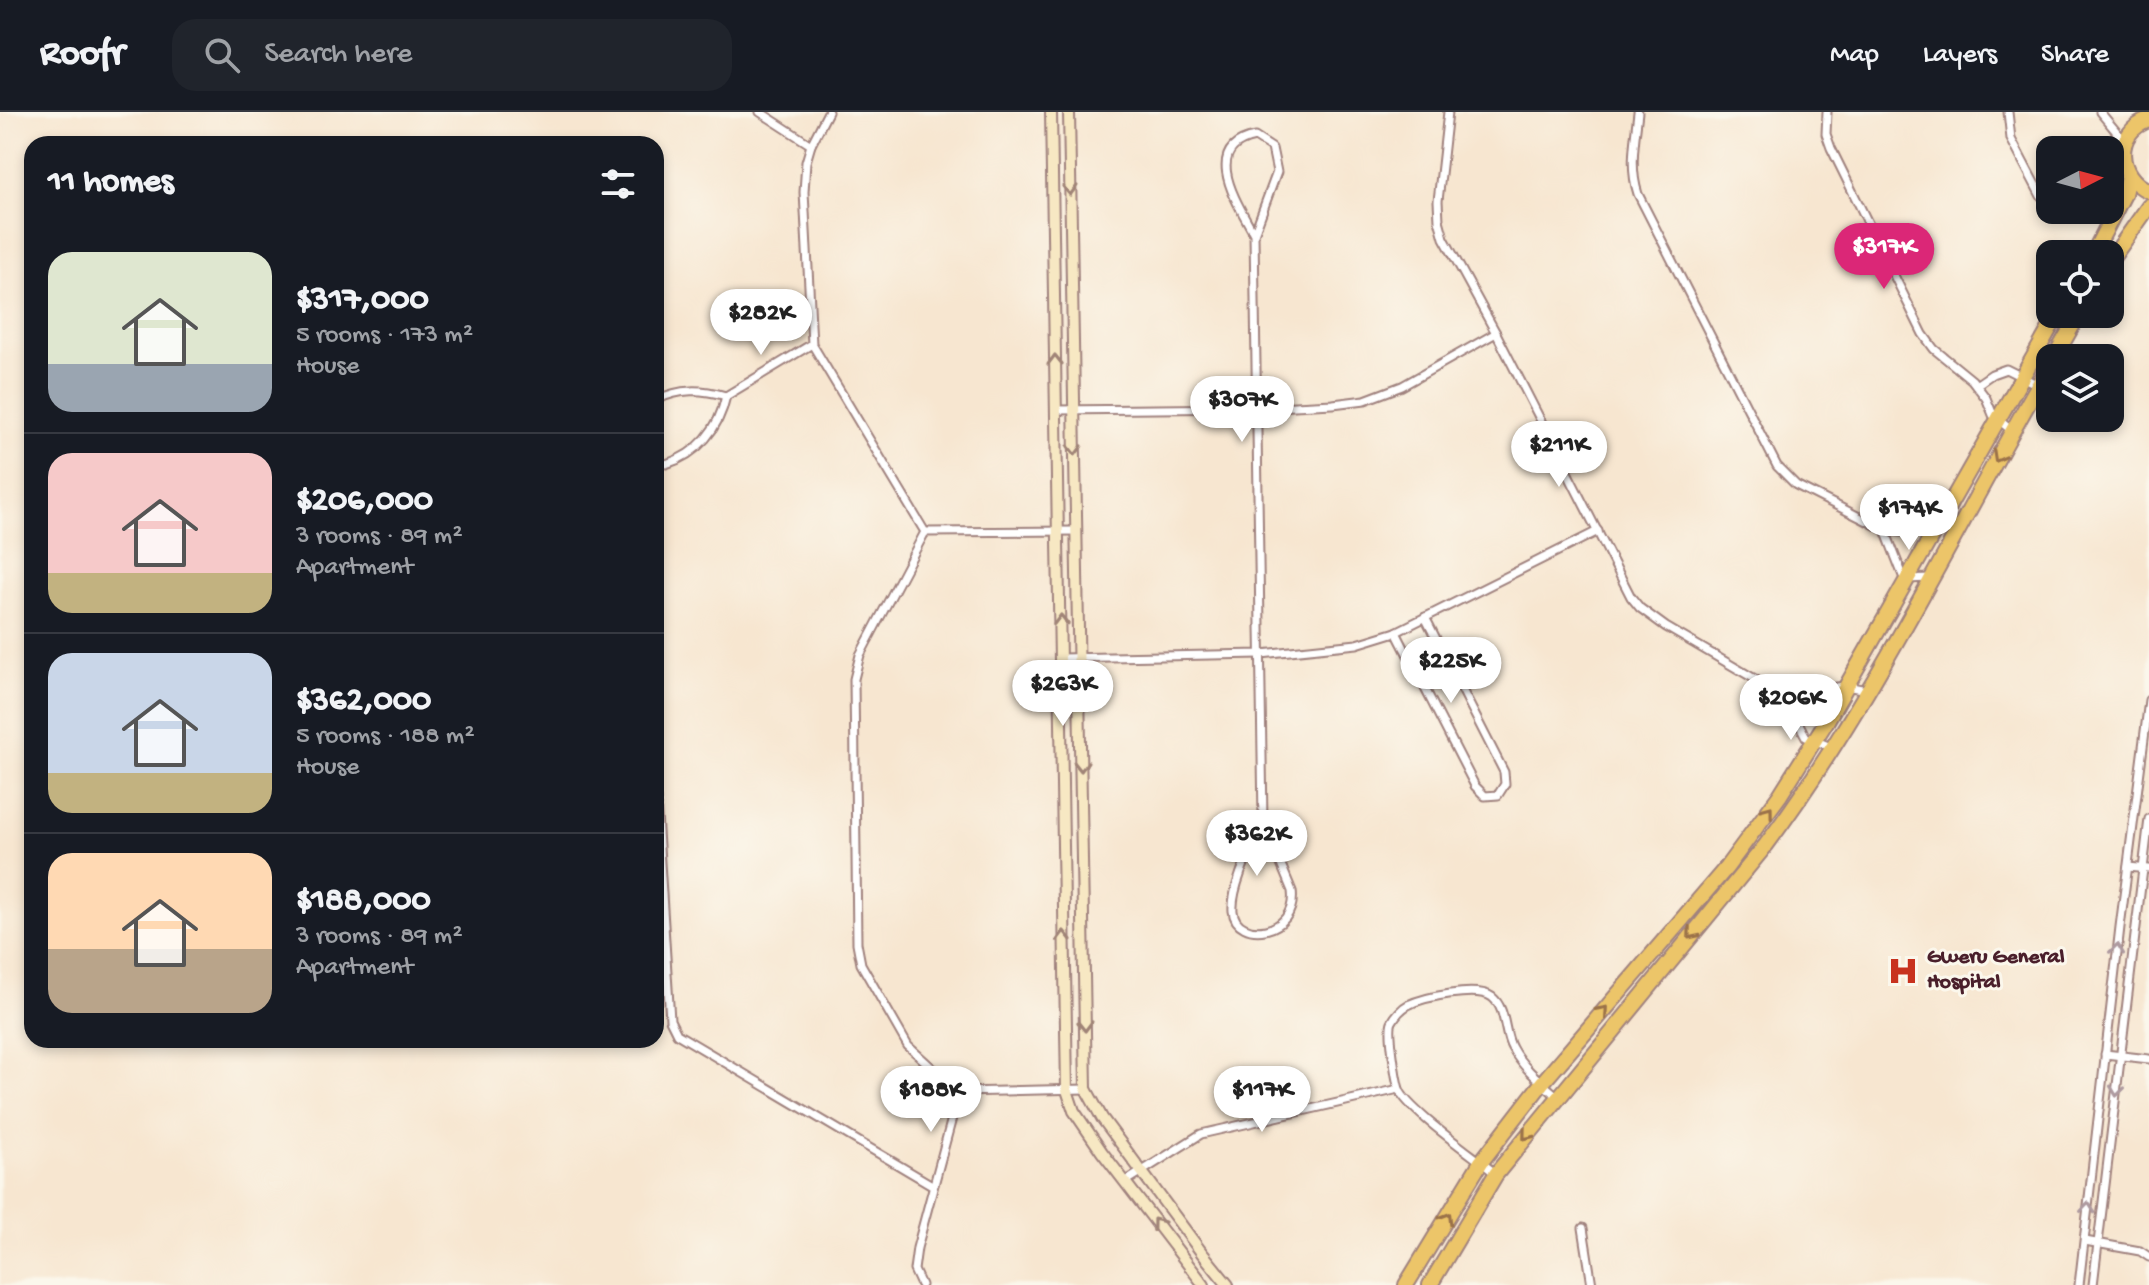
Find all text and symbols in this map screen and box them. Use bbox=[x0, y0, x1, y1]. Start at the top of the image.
search box bbox=[172, 19, 732, 91]
text: Roofr bbox=[40, 33, 124, 77]
icon: search bbox=[200, 33, 244, 77]
text: Search here bbox=[264, 38, 412, 73]
text: Map bbox=[1830, 39, 1879, 72]
text: Layers bbox=[1923, 39, 1997, 72]
text: Share bbox=[2041, 39, 2109, 72]
north arrow bbox=[2036, 136, 2124, 224]
map controls bbox=[2036, 136, 2124, 432]
icon: filters bbox=[596, 162, 640, 206]
text: 11 homes bbox=[48, 164, 174, 204]
one-way arrow bbox=[1062, 184, 1079, 197]
pin: $317K bbox=[1828, 223, 1940, 291]
text: $317K bbox=[1852, 233, 1916, 264]
button: locate bbox=[2036, 240, 2124, 328]
text: $317,000 bbox=[296, 281, 429, 321]
icon: home bbox=[112, 284, 208, 380]
pin: $282K bbox=[705, 289, 817, 357]
text: $282K bbox=[728, 299, 794, 330]
text: 5 rooms · 173 m² bbox=[296, 321, 473, 352]
button: layers bbox=[2036, 344, 2124, 432]
text: House bbox=[296, 352, 360, 383]
one-way arrow bbox=[1046, 353, 1064, 366]
pin: $307K bbox=[1186, 376, 1298, 444]
text: $307K bbox=[1208, 386, 1276, 417]
pin: $211K bbox=[1503, 421, 1615, 489]
text: $211K bbox=[1529, 431, 1589, 462]
one-way arrow bbox=[1066, 444, 1083, 457]
one-way arrow bbox=[1993, 449, 2008, 463]
text: $206,000 bbox=[296, 482, 433, 522]
pin: $174K bbox=[1853, 484, 1965, 552]
icon: home bbox=[112, 485, 208, 581]
text: $174K bbox=[1878, 494, 1940, 525]
text: 3 rooms · 89 m² bbox=[296, 522, 463, 553]
text: Apartment bbox=[296, 553, 413, 584]
one-way arrow bbox=[1052, 613, 1069, 626]
pin: $225K bbox=[1395, 637, 1507, 705]
text: $225K bbox=[1418, 647, 1484, 678]
pin: $263K bbox=[1007, 660, 1119, 728]
text: $263K bbox=[1030, 670, 1096, 701]
pin: $206K bbox=[1735, 674, 1847, 742]
text: $362,000 bbox=[296, 682, 431, 722]
text: $206K bbox=[1758, 684, 1824, 715]
icon: home bbox=[112, 685, 208, 781]
text: 5 rooms · 188 m² bbox=[296, 722, 474, 753]
text: House bbox=[296, 753, 360, 784]
one-way arrow bbox=[1072, 760, 1089, 773]
one-way arrow bbox=[1759, 805, 1773, 820]
pin: $362K bbox=[1201, 810, 1313, 878]
text: $362K bbox=[1224, 820, 1290, 851]
text: $188,000 bbox=[296, 882, 431, 922]
icon: home bbox=[112, 885, 208, 981]
text: 3 rooms · 89 m² bbox=[296, 922, 463, 953]
one-way arrow bbox=[1687, 925, 1702, 939]
one-way arrow bbox=[1055, 929, 1073, 942]
one-way arrow bbox=[2108, 942, 2125, 956]
place label: Gweru General Hospital bbox=[1927, 945, 2065, 996]
text: Apartment bbox=[296, 953, 413, 984]
hospital icon: Gweru General Hospital bbox=[1886, 954, 1920, 988]
one-way arrow bbox=[1593, 1006, 1608, 1021]
one-way arrow bbox=[1076, 1020, 1094, 1033]
pin: $188K bbox=[875, 1066, 987, 1134]
pin: $117K bbox=[1206, 1066, 1318, 1134]
text: $188K bbox=[899, 1076, 964, 1107]
text: $117K bbox=[1232, 1076, 1292, 1107]
one-way arrow bbox=[2108, 1085, 2125, 1098]
one-way arrow bbox=[1523, 1126, 1537, 1141]
one-way arrow bbox=[2080, 1201, 2097, 1214]
one-way arrow bbox=[1437, 1212, 1452, 1227]
one-way arrow bbox=[1152, 1218, 1166, 1232]

